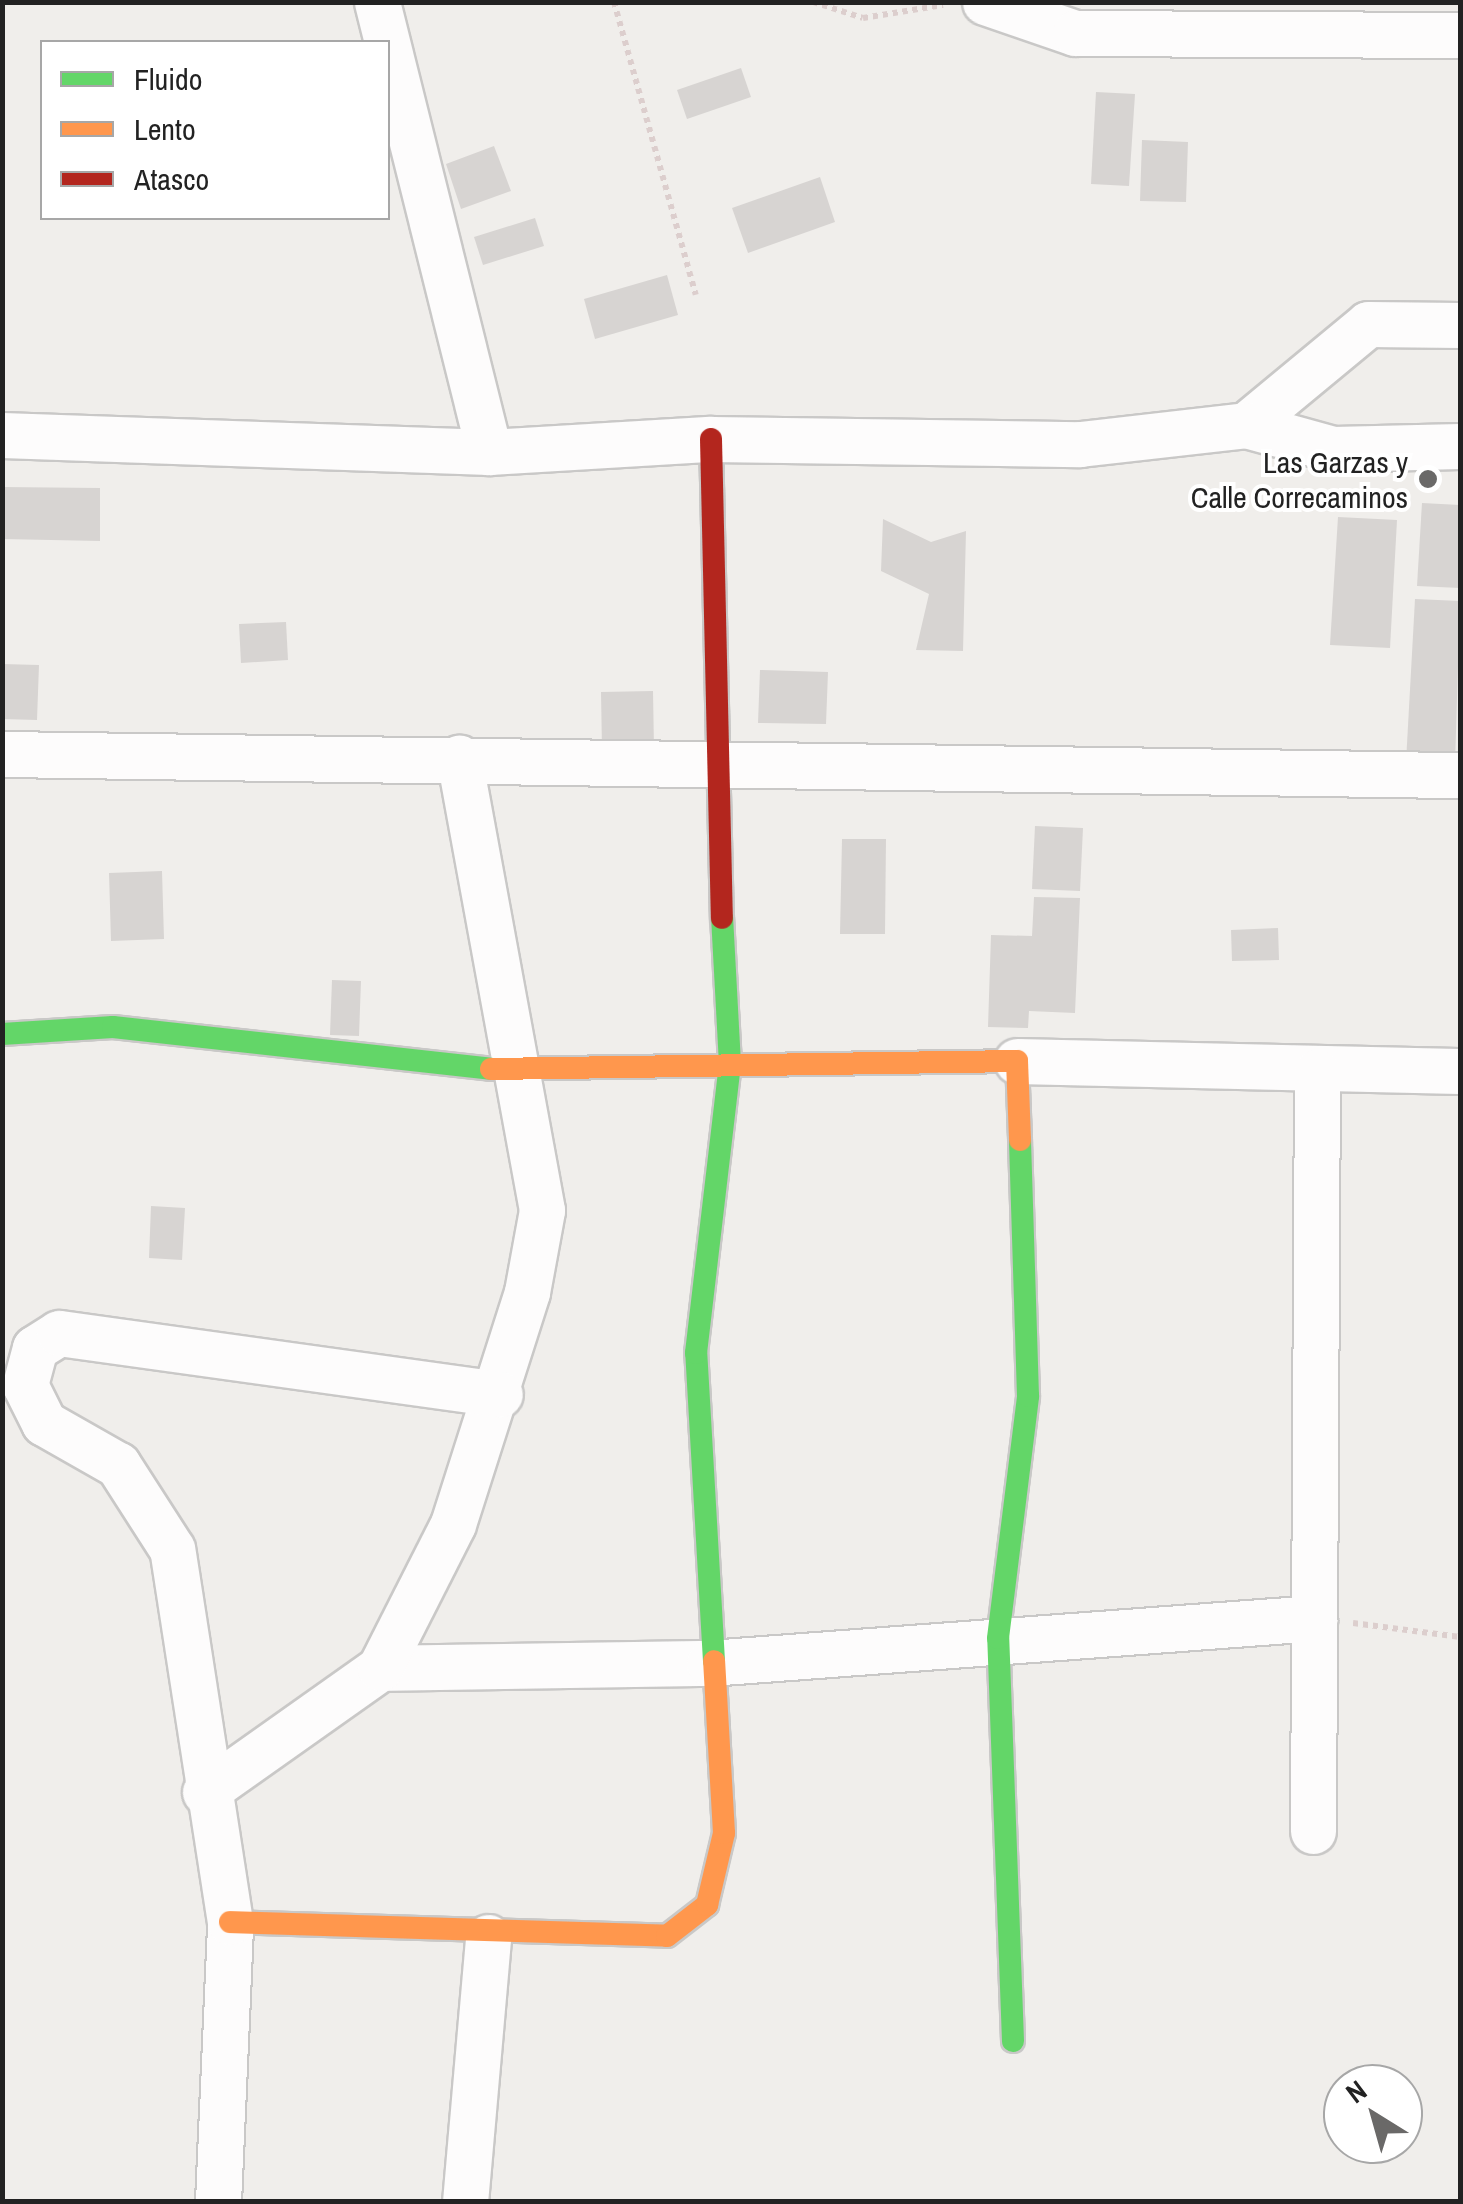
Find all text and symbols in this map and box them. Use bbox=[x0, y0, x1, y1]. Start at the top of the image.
legend bbox=[40, 40, 390, 220]
text: Fluido bbox=[134, 59, 202, 99]
text: Lento bbox=[134, 109, 196, 149]
text: Atasco bbox=[134, 159, 209, 199]
place label: Las Garzas y Calle Correcaminos bbox=[1191, 444, 1408, 514]
marker: Las Garzas y Calle Correcaminos bbox=[1417, 468, 1439, 490]
north arrow bbox=[1323, 2064, 1423, 2164]
text: N bbox=[1338, 2071, 1374, 2112]

